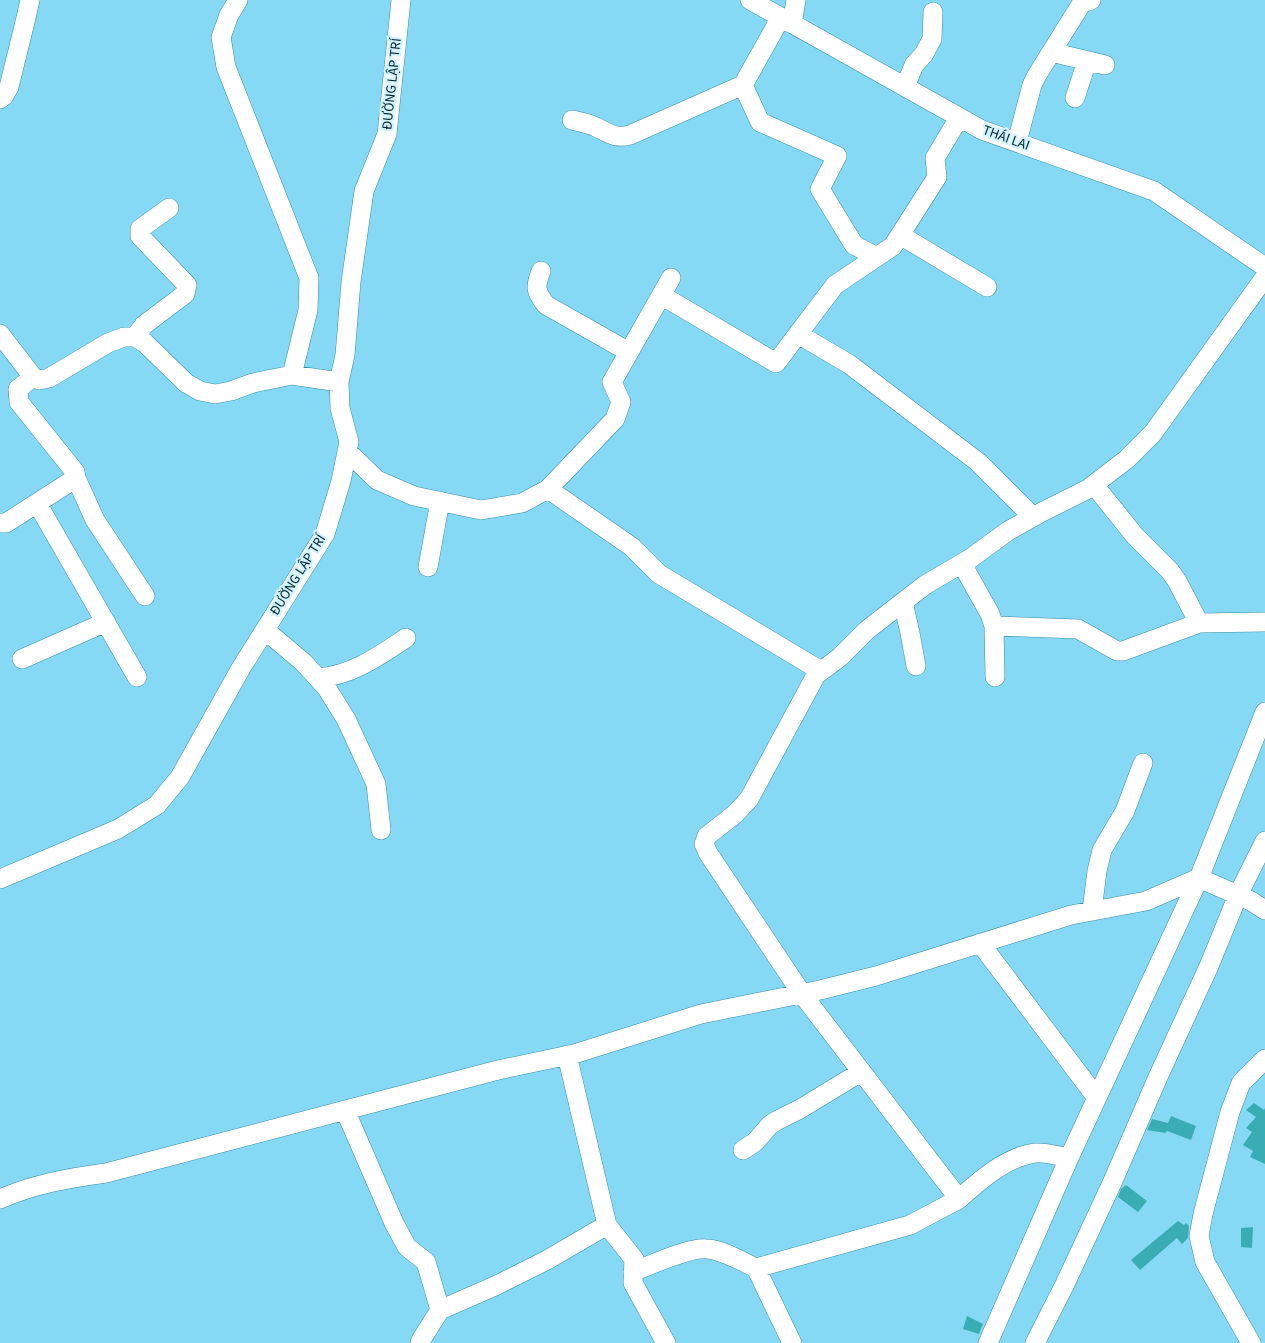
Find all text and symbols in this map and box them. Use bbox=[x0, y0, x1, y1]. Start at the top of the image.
street label: ĐƯỜNG LẬP TRÍ bbox=[377, 36, 407, 131]
street label: THÁI LAI bbox=[980, 120, 1032, 156]
street label: ĐƯỜNG LẬP TRÍ bbox=[265, 529, 332, 619]

